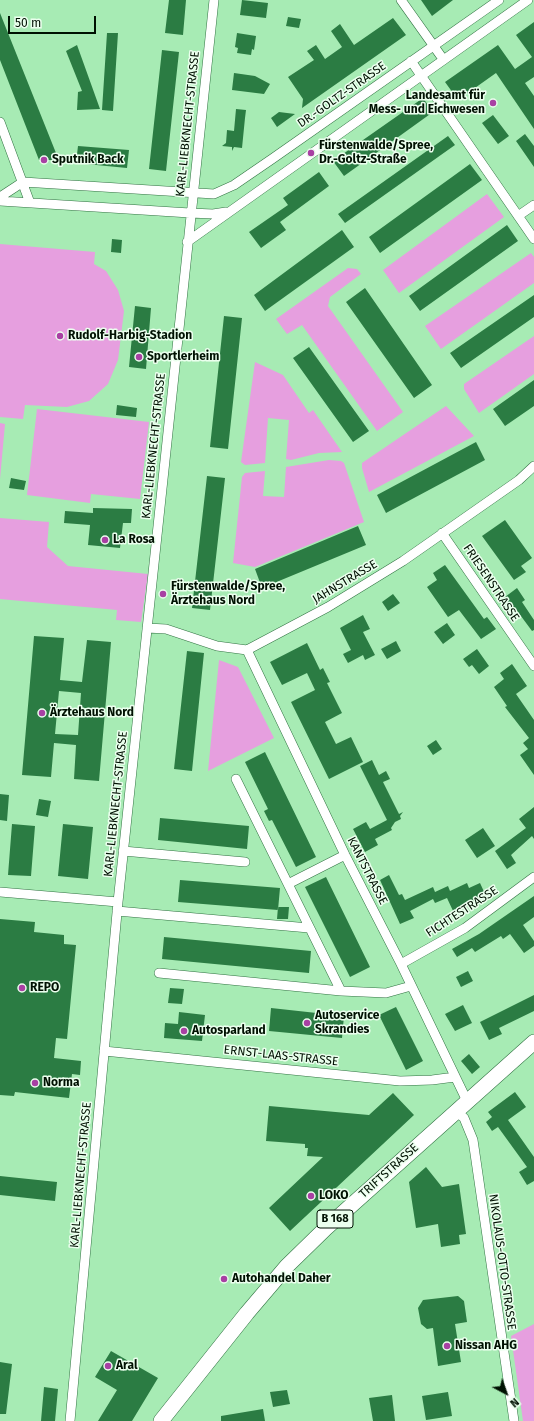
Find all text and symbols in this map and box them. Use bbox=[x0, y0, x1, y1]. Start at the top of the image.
scale bar bbox=[10, 8, 98, 34]
text: 50 m bbox=[15, 16, 41, 30]
street label: KARL-LIEBKNECHT-STRASSE bbox=[173, 50, 203, 198]
street label: DR.-GOLTZ-STRASSE bbox=[295, 59, 389, 131]
place label: Landesamt für Mess- und Eichwesen bbox=[369, 89, 485, 117]
marker: Landesamt für Mess- und Eichwesen bbox=[488, 98, 498, 108]
place label: Fürstenwalde/Spree, Dr.-Goltz-Straße bbox=[319, 139, 433, 167]
marker: Fürstenwalde/Spree, Dr.-Goltz-Straße bbox=[306, 148, 316, 158]
place label: Sputnik Back bbox=[52, 153, 124, 167]
marker: Sputnik Back bbox=[39, 155, 49, 165]
place label: Rudolf-Harbig-Stadion bbox=[68, 329, 192, 343]
marker: Rudolf-Harbig-Stadion bbox=[55, 331, 65, 341]
place label: Sportlerheim bbox=[147, 350, 219, 364]
marker: Sportlerheim bbox=[134, 352, 144, 362]
street label: KARL-LIEBKNECHT-STRASSE bbox=[139, 372, 169, 520]
place label: La Rosa bbox=[113, 533, 155, 547]
marker: La Rosa bbox=[100, 535, 110, 545]
street label: FRIESENSTRASSE bbox=[460, 542, 522, 624]
street label: JAHNSTRASSE bbox=[310, 557, 380, 607]
place label: Fürstenwalde/Spree, Ärztehaus Nord bbox=[171, 580, 285, 608]
marker: Fürstenwalde/Spree, Ärztehaus Nord bbox=[158, 589, 168, 599]
place label: Ärztehaus Nord bbox=[50, 706, 134, 720]
marker: Ärztehaus Nord bbox=[37, 708, 47, 718]
street label: KARL-LIEBKNECHT-STRASSE bbox=[101, 730, 131, 878]
street label: KANTSTRASSE bbox=[344, 835, 390, 907]
street label: FICHTESTRASSE bbox=[423, 883, 501, 941]
place label: REPO bbox=[30, 981, 59, 995]
marker: REPO bbox=[17, 983, 27, 993]
place label: Autoservice Skrandies bbox=[315, 1009, 379, 1037]
marker: Autoservice Skrandies bbox=[302, 1018, 312, 1028]
place label: Autosparland bbox=[192, 1024, 266, 1038]
marker: Autosparland bbox=[179, 1026, 189, 1036]
street label: ERNST-LAAS-STRASSE bbox=[223, 1043, 339, 1069]
place label: Norma bbox=[43, 1076, 79, 1090]
marker: Norma bbox=[30, 1078, 40, 1088]
street label: KARL-LIEBKNECHT-STRASSE bbox=[67, 1101, 95, 1249]
street label: TRIFTSTRASSE bbox=[356, 1141, 422, 1201]
place label: LOKO bbox=[319, 1189, 349, 1203]
marker: LOKO bbox=[306, 1191, 316, 1201]
street label: NIKOLAUS-OTTO-STRASSE bbox=[485, 1193, 519, 1331]
road number: B 168 bbox=[317, 1210, 353, 1228]
place label: Autohandel Daher bbox=[232, 1272, 331, 1286]
marker: Autohandel Daher bbox=[219, 1274, 229, 1284]
place label: Nissan AHG bbox=[455, 1339, 517, 1353]
marker: Nissan AHG bbox=[442, 1341, 452, 1351]
place label: Aral bbox=[116, 1359, 137, 1373]
marker: Aral bbox=[103, 1361, 113, 1371]
north arrow bbox=[486, 1373, 526, 1413]
text: N bbox=[507, 1395, 521, 1410]

